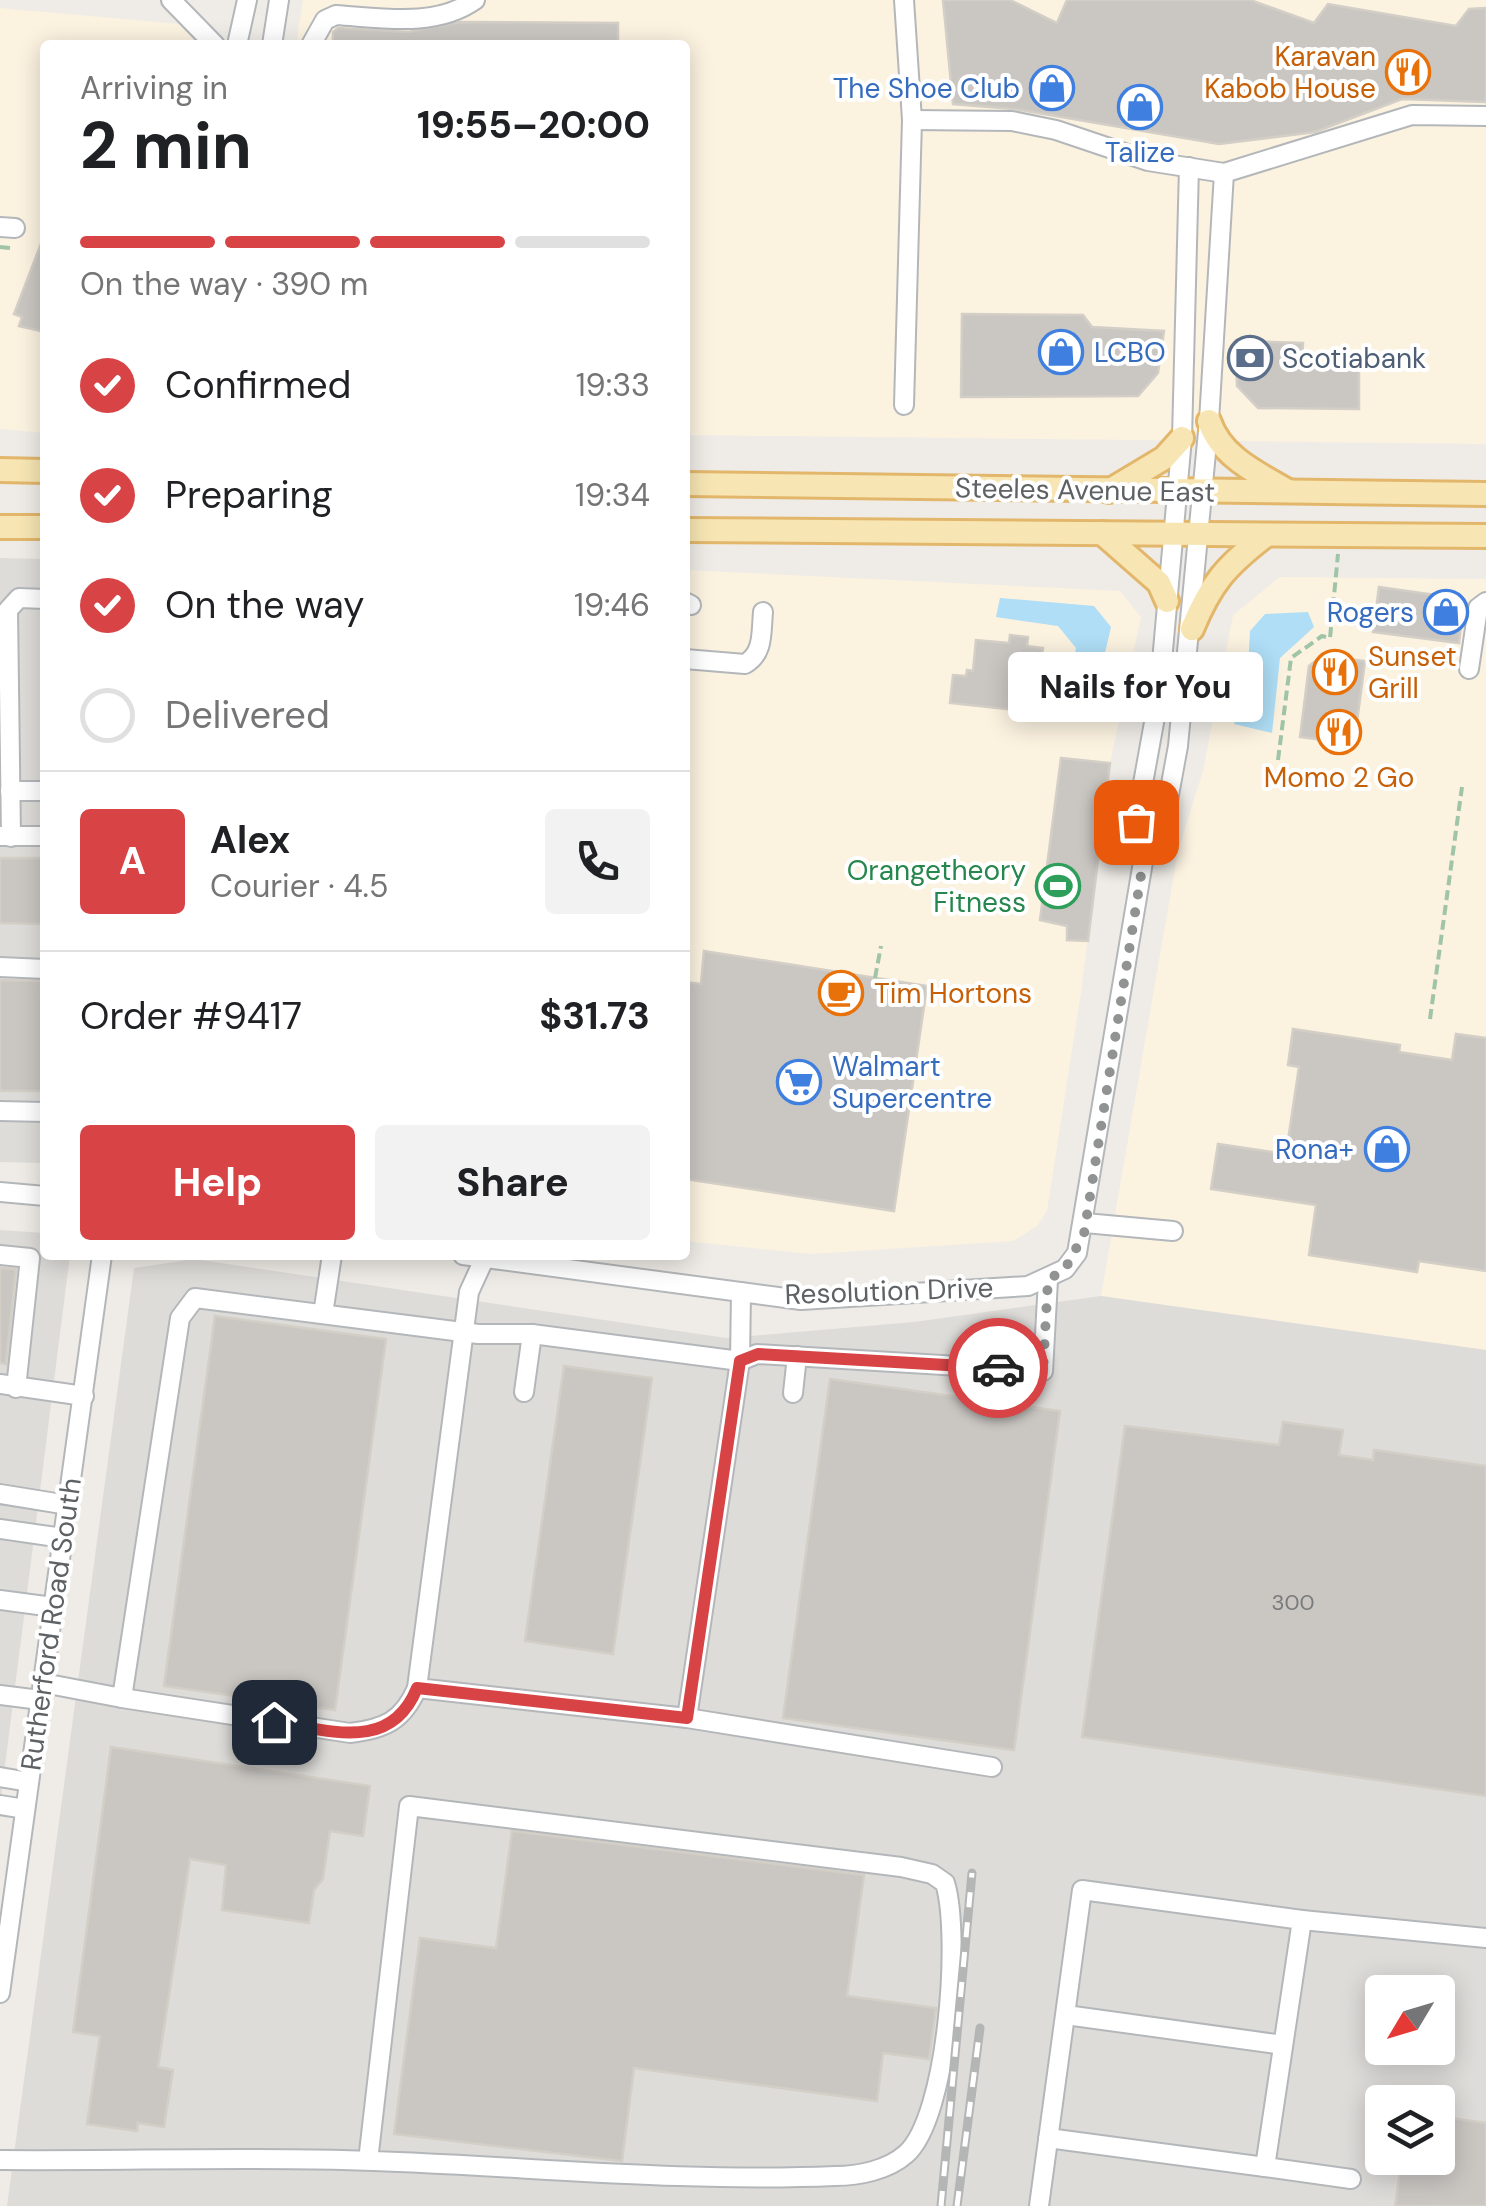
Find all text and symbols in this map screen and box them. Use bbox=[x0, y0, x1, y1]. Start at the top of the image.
place label: Karavan Kabob House bbox=[1204, 38, 1376, 107]
restaurant icon: Karavan Kabob House bbox=[1385, 49, 1431, 95]
shop icon: The Shoe Club bbox=[1029, 65, 1075, 111]
text: Arriving in bbox=[80, 67, 228, 109]
place label: The Shoe Club bbox=[833, 70, 1020, 107]
shop icon: Talize bbox=[1117, 84, 1163, 130]
text: 19:55–20:00 bbox=[417, 100, 650, 150]
text: 2 min bbox=[80, 104, 252, 188]
place label: Talize bbox=[1105, 134, 1175, 171]
text: On the way · 390 m bbox=[80, 263, 368, 305]
shop icon: LCBO bbox=[1038, 329, 1084, 375]
place label: LCBO bbox=[1094, 334, 1166, 371]
bank icon: Scotiabank bbox=[1227, 335, 1273, 381]
place label: Scotiabank bbox=[1282, 340, 1426, 377]
icon: check bbox=[80, 358, 135, 413]
text: Confirmed bbox=[165, 360, 351, 410]
text: 19:33 bbox=[576, 364, 650, 406]
icon: check bbox=[80, 468, 135, 523]
street label: Steeles Avenue East bbox=[955, 469, 1215, 511]
text: Preparing bbox=[165, 470, 333, 520]
text: 19:34 bbox=[575, 474, 650, 516]
icon: check bbox=[80, 578, 135, 633]
text: On the way bbox=[165, 580, 364, 630]
text: 19:46 bbox=[574, 584, 650, 626]
shop icon: Rogers bbox=[1423, 589, 1469, 635]
place label: Rogers bbox=[1327, 594, 1414, 631]
place label: Sunset Grill bbox=[1368, 638, 1457, 707]
restaurant icon: Sunset Grill bbox=[1312, 649, 1358, 695]
callout: Nails for You bbox=[1008, 652, 1264, 722]
text: Nails for You bbox=[1040, 666, 1231, 708]
text: Delivered bbox=[165, 690, 330, 740]
restaurant icon: Momo 2 Go bbox=[1316, 709, 1362, 755]
place label: Momo 2 Go bbox=[1264, 759, 1414, 796]
pin bbox=[1094, 780, 1179, 865]
icon: bag bbox=[1109, 795, 1164, 850]
button: phone bbox=[545, 809, 650, 914]
text: Alex bbox=[210, 815, 290, 865]
text: A bbox=[119, 836, 146, 886]
place label: Orangetheory Fitness bbox=[847, 852, 1026, 921]
sports icon: Orangetheory Fitness bbox=[1035, 863, 1081, 909]
text: Courier · 4.5 bbox=[210, 865, 388, 907]
cafe icon: Tim Hortons bbox=[818, 970, 864, 1016]
place label: Tim Hortons bbox=[874, 975, 1032, 1012]
text: Order #9417 bbox=[80, 991, 302, 1041]
text: $31.73 bbox=[539, 991, 650, 1041]
place label: Walmart Supercentre bbox=[832, 1048, 992, 1117]
supermarket icon: Walmart Supercentre bbox=[776, 1059, 822, 1105]
button: Help bbox=[80, 1125, 355, 1240]
button: Share bbox=[375, 1125, 650, 1240]
shop icon: Rona+ bbox=[1364, 1126, 1410, 1172]
place label: Rona+ bbox=[1275, 1131, 1354, 1168]
street label: Resolution Drive bbox=[784, 1269, 994, 1313]
courier bbox=[948, 1318, 1048, 1418]
icon: car bbox=[971, 1341, 1026, 1396]
street label: Rutherford Road South bbox=[12, 1475, 90, 1773]
house number: 300 bbox=[1271, 1588, 1315, 1617]
pin bbox=[232, 1680, 317, 1765]
icon: home bbox=[247, 1695, 302, 1750]
north arrow bbox=[1365, 1975, 1455, 2065]
map controls bbox=[1365, 1975, 1455, 2175]
button: layers bbox=[1365, 2085, 1455, 2175]

